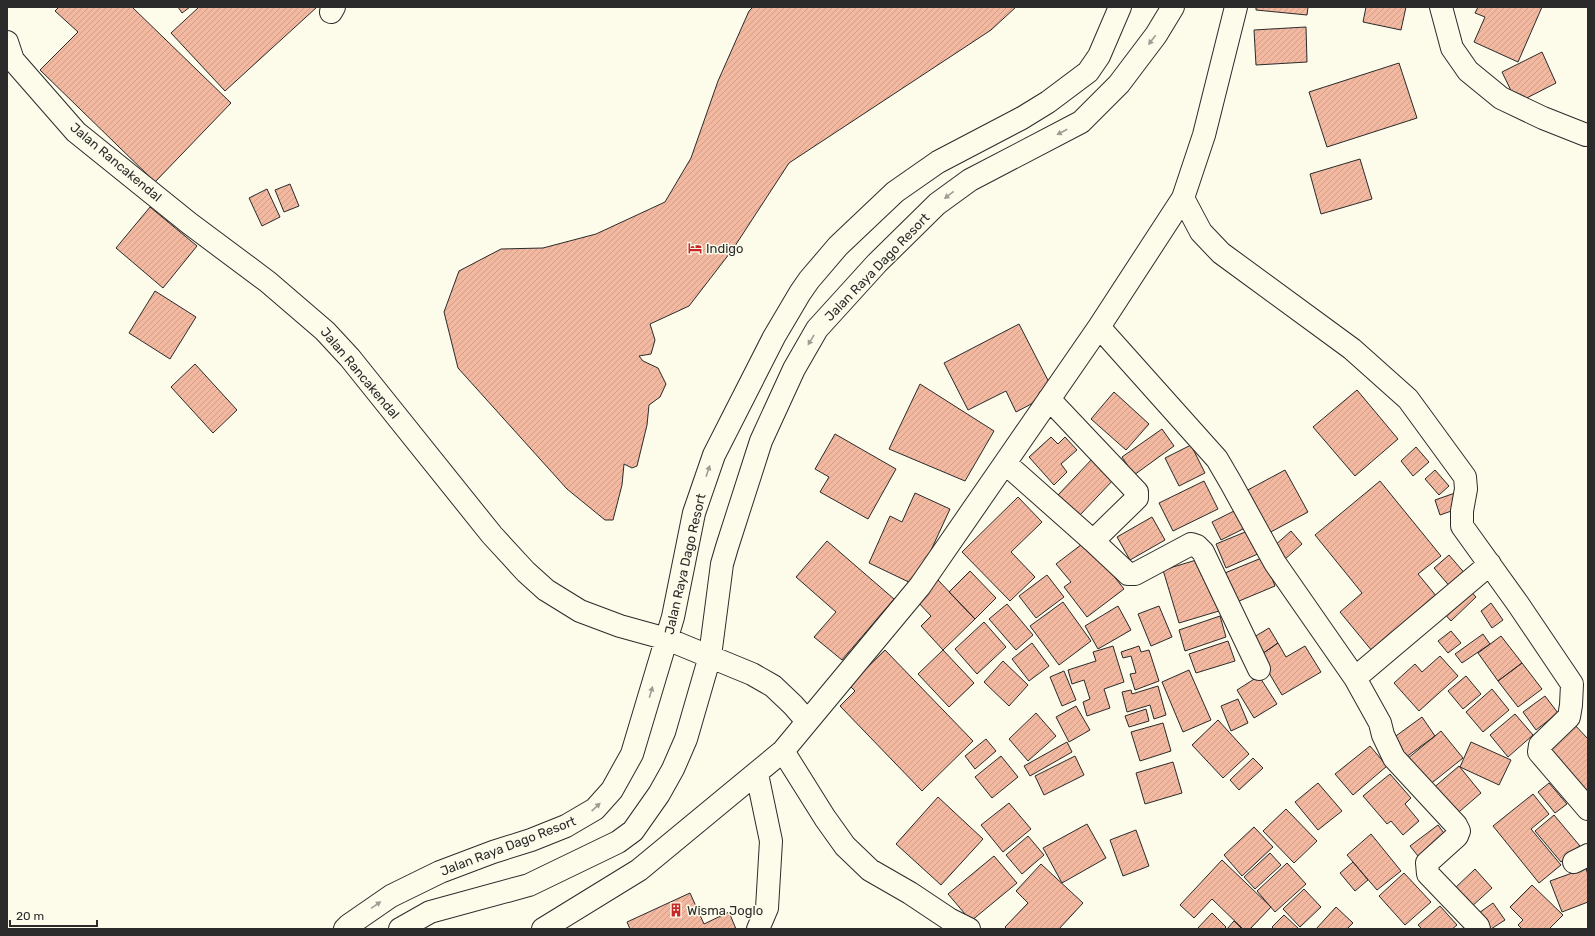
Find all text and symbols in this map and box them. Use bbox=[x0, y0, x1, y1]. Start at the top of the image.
one-way arrow bbox=[1148, 35, 1157, 46]
street label: Jalan Rancakendal bbox=[67, 120, 165, 204]
one-way arrow bbox=[1056, 129, 1068, 135]
one-way arrow bbox=[944, 191, 955, 200]
street label: Jalan Raya Dago Resort bbox=[822, 210, 933, 325]
hotel icon: Indigo bbox=[687, 240, 703, 256]
place label: Indigo bbox=[706, 241, 744, 257]
street label: Jalan Rancakendal bbox=[318, 324, 402, 422]
one-way arrow bbox=[808, 334, 815, 346]
one-way arrow bbox=[706, 465, 712, 477]
street label: Jalan Raya Dago Resort bbox=[661, 492, 709, 636]
one-way arrow bbox=[648, 685, 654, 697]
one-way arrow bbox=[591, 802, 601, 812]
street label: Jalan Raya Dago Resort bbox=[438, 813, 578, 880]
one-way arrow bbox=[371, 901, 381, 909]
scale bar bbox=[10, 902, 97, 928]
building icon: Wisma Joglo bbox=[668, 902, 684, 918]
place label: Wisma Joglo bbox=[687, 903, 763, 919]
text: 20 m bbox=[16, 909, 44, 923]

